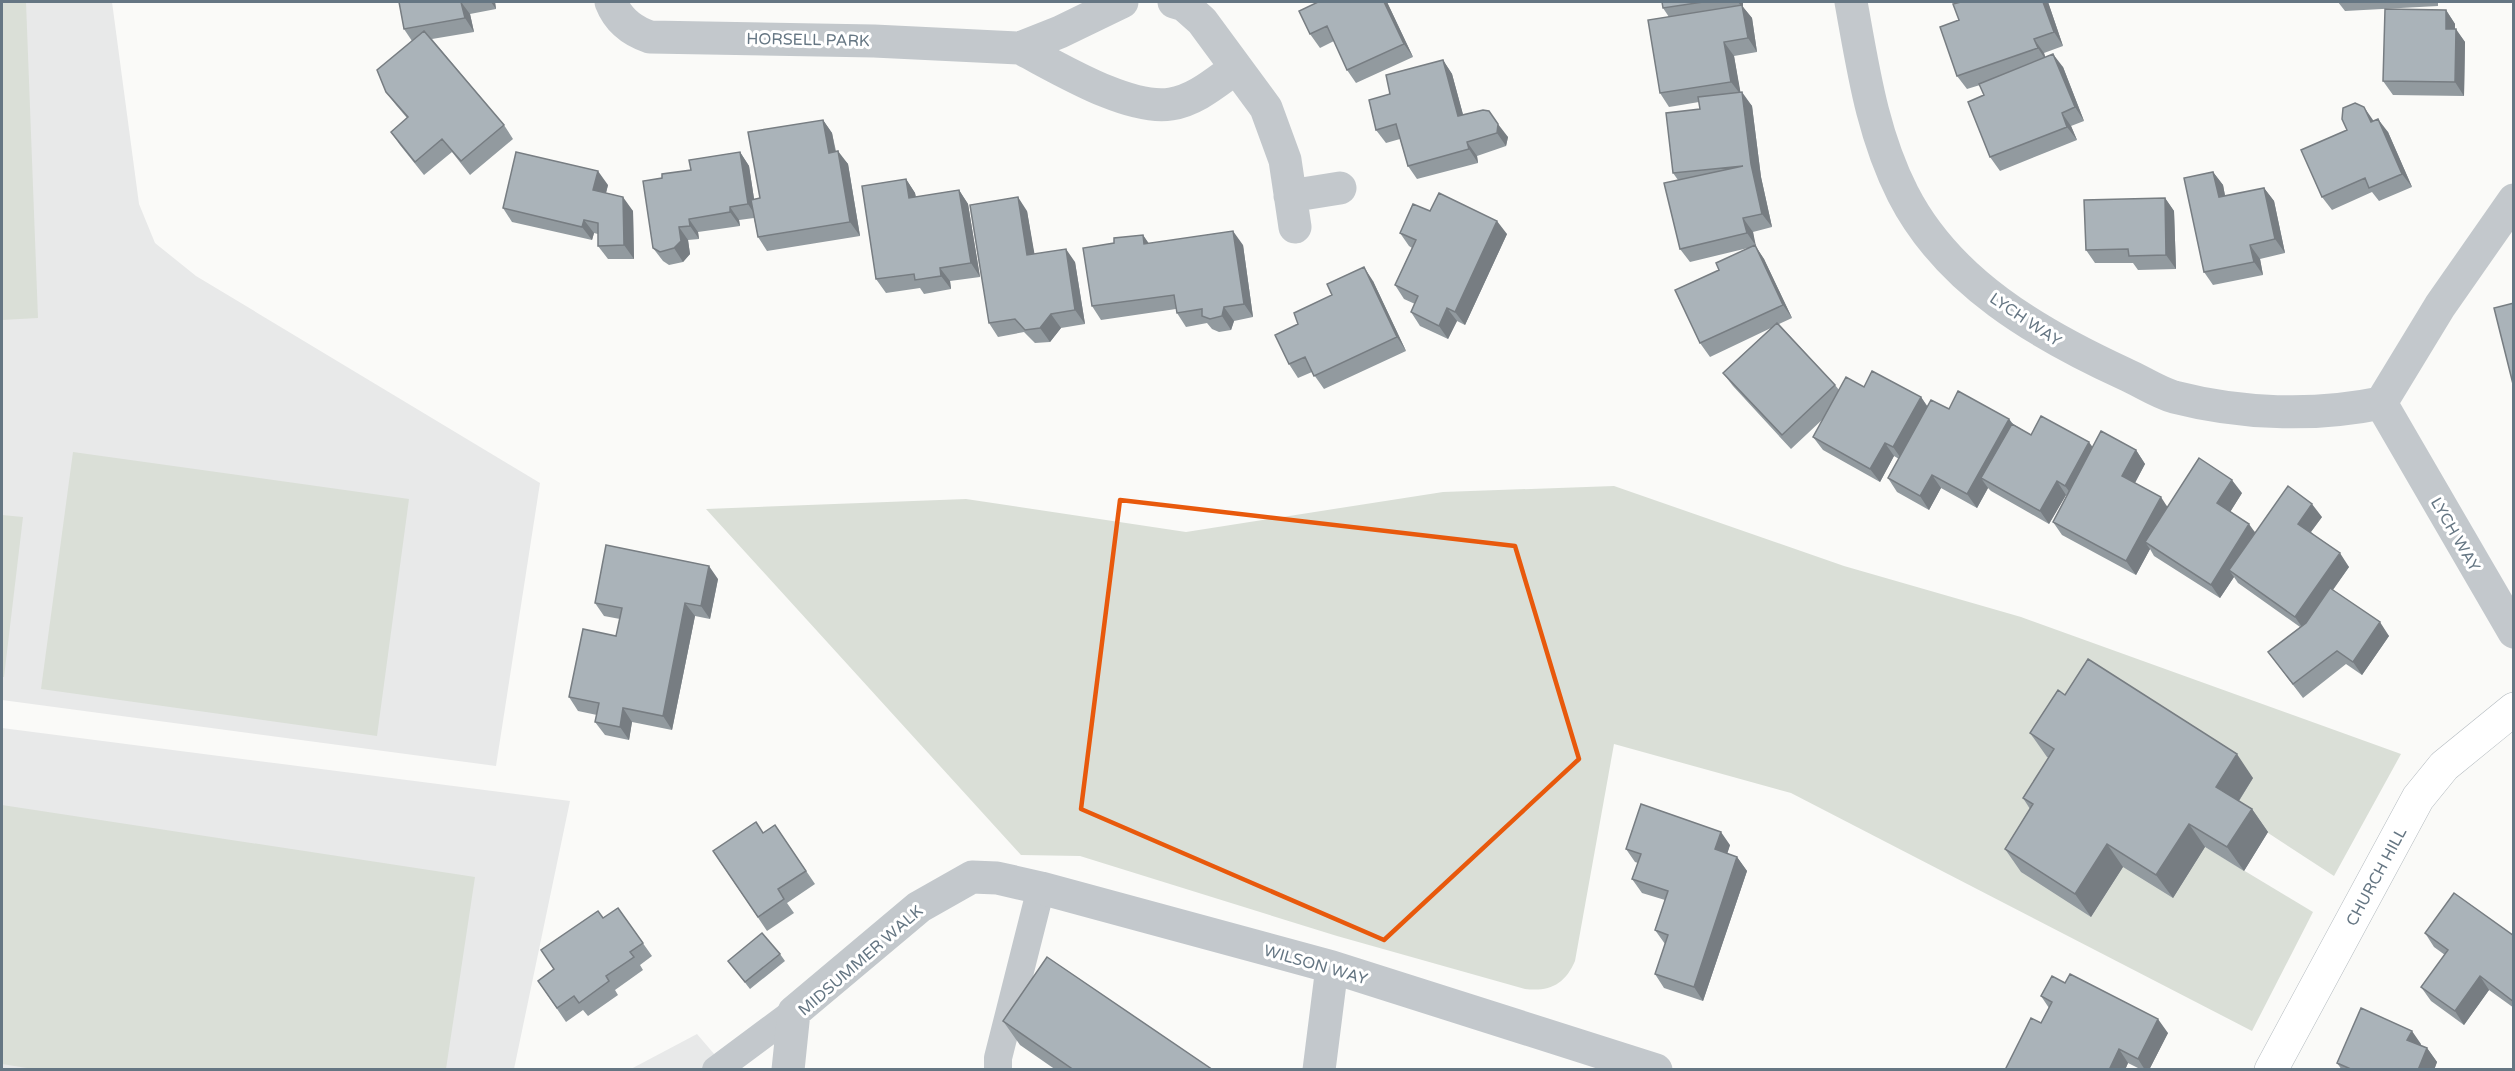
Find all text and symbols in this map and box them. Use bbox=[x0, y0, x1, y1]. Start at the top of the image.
street label: HORSELL PARK bbox=[746, 29, 870, 51]
street label: LYCH WAY bbox=[1986, 289, 2065, 351]
street label: LYCH WAY bbox=[2426, 494, 2484, 575]
street label: CHURCH HILL bbox=[2342, 824, 2411, 930]
street label: MIDSUMMER WALK bbox=[794, 901, 927, 1020]
street label: WILSON WAY bbox=[1261, 941, 1370, 989]

